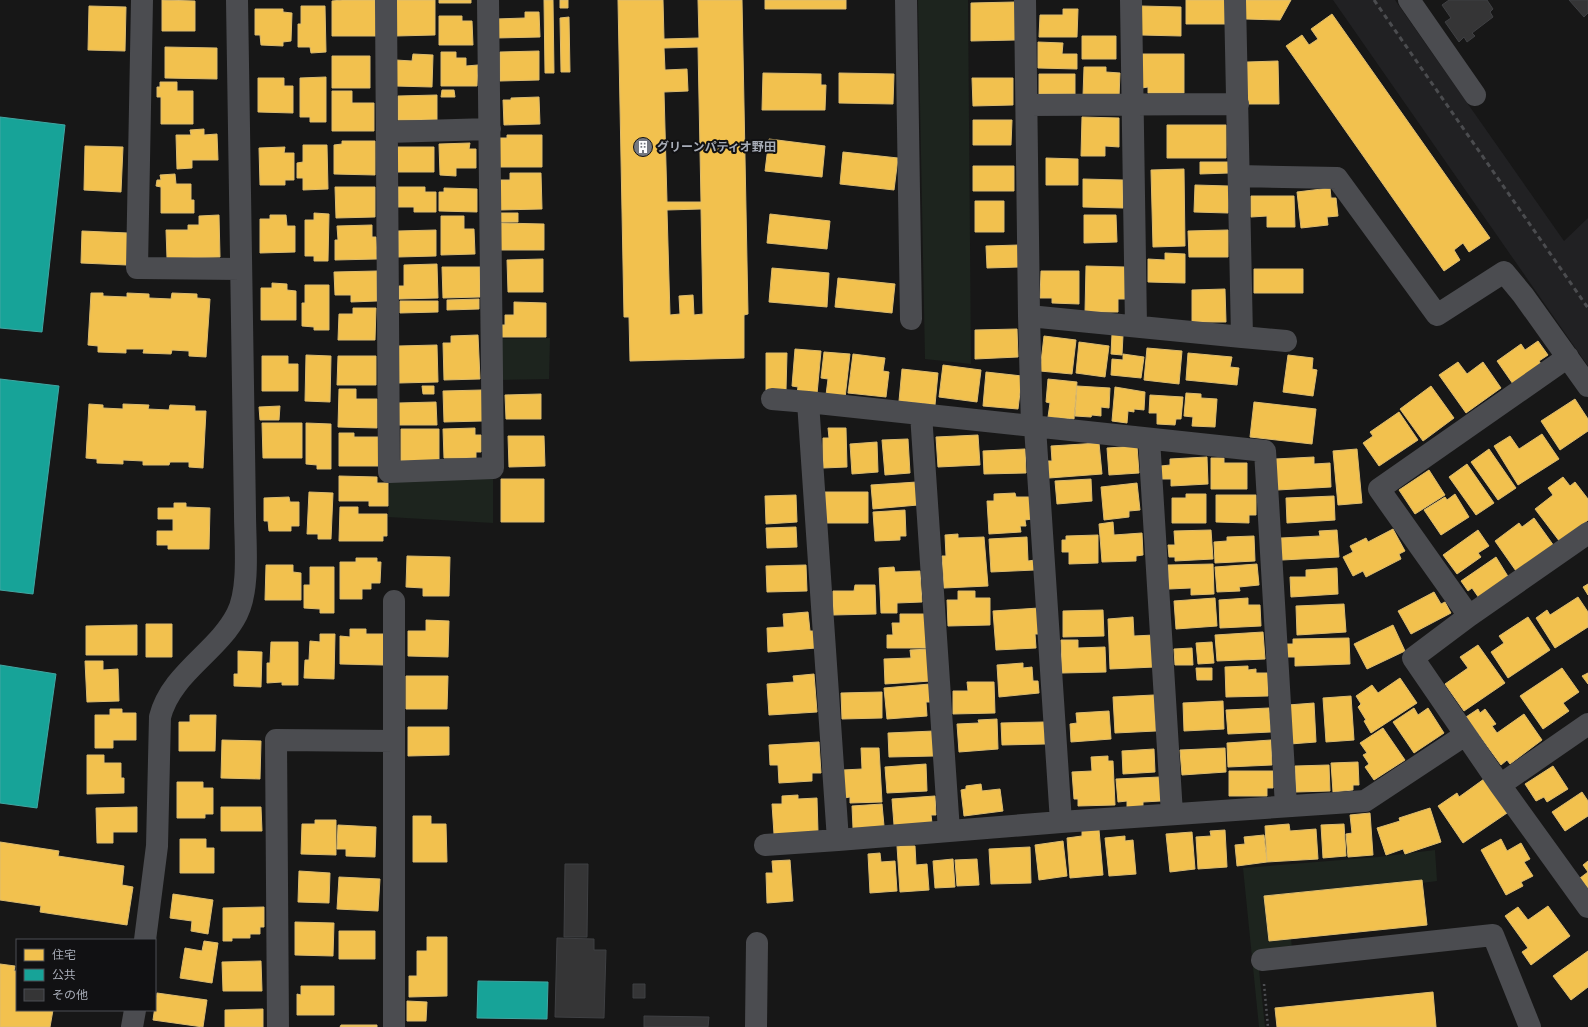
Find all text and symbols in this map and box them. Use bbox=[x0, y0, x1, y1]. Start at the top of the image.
building icon: グリーンパティオ野田 bbox=[632, 136, 654, 158]
place label: グリーンパティオ野田 bbox=[657, 139, 776, 153]
legend bbox=[16, 939, 156, 1011]
text: 住宅 bbox=[52, 947, 76, 961]
text: 公共 bbox=[52, 967, 76, 981]
text: その他 bbox=[52, 987, 88, 1001]

